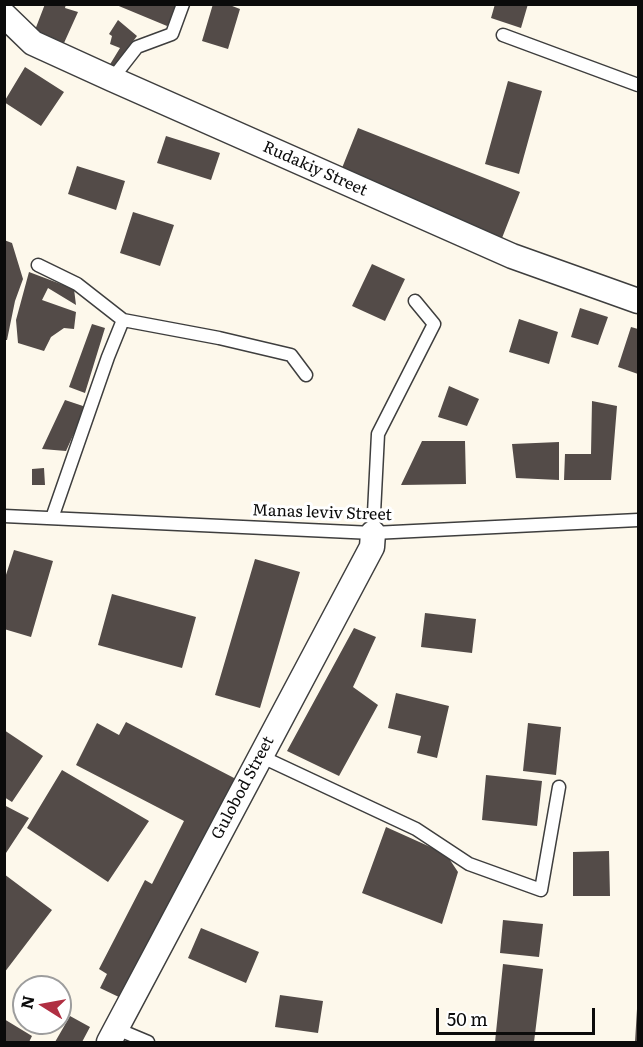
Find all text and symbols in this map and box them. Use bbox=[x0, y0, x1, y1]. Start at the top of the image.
street label: Rudakiy Street bbox=[260, 137, 370, 201]
street label: Manas leviv Street bbox=[252, 501, 392, 525]
street label: Gulobod Street bbox=[208, 733, 278, 843]
north arrow bbox=[12, 975, 72, 1035]
text: N bbox=[13, 993, 39, 1011]
scale bar bbox=[439, 996, 598, 1034]
text: 50 m bbox=[447, 1005, 488, 1032]

